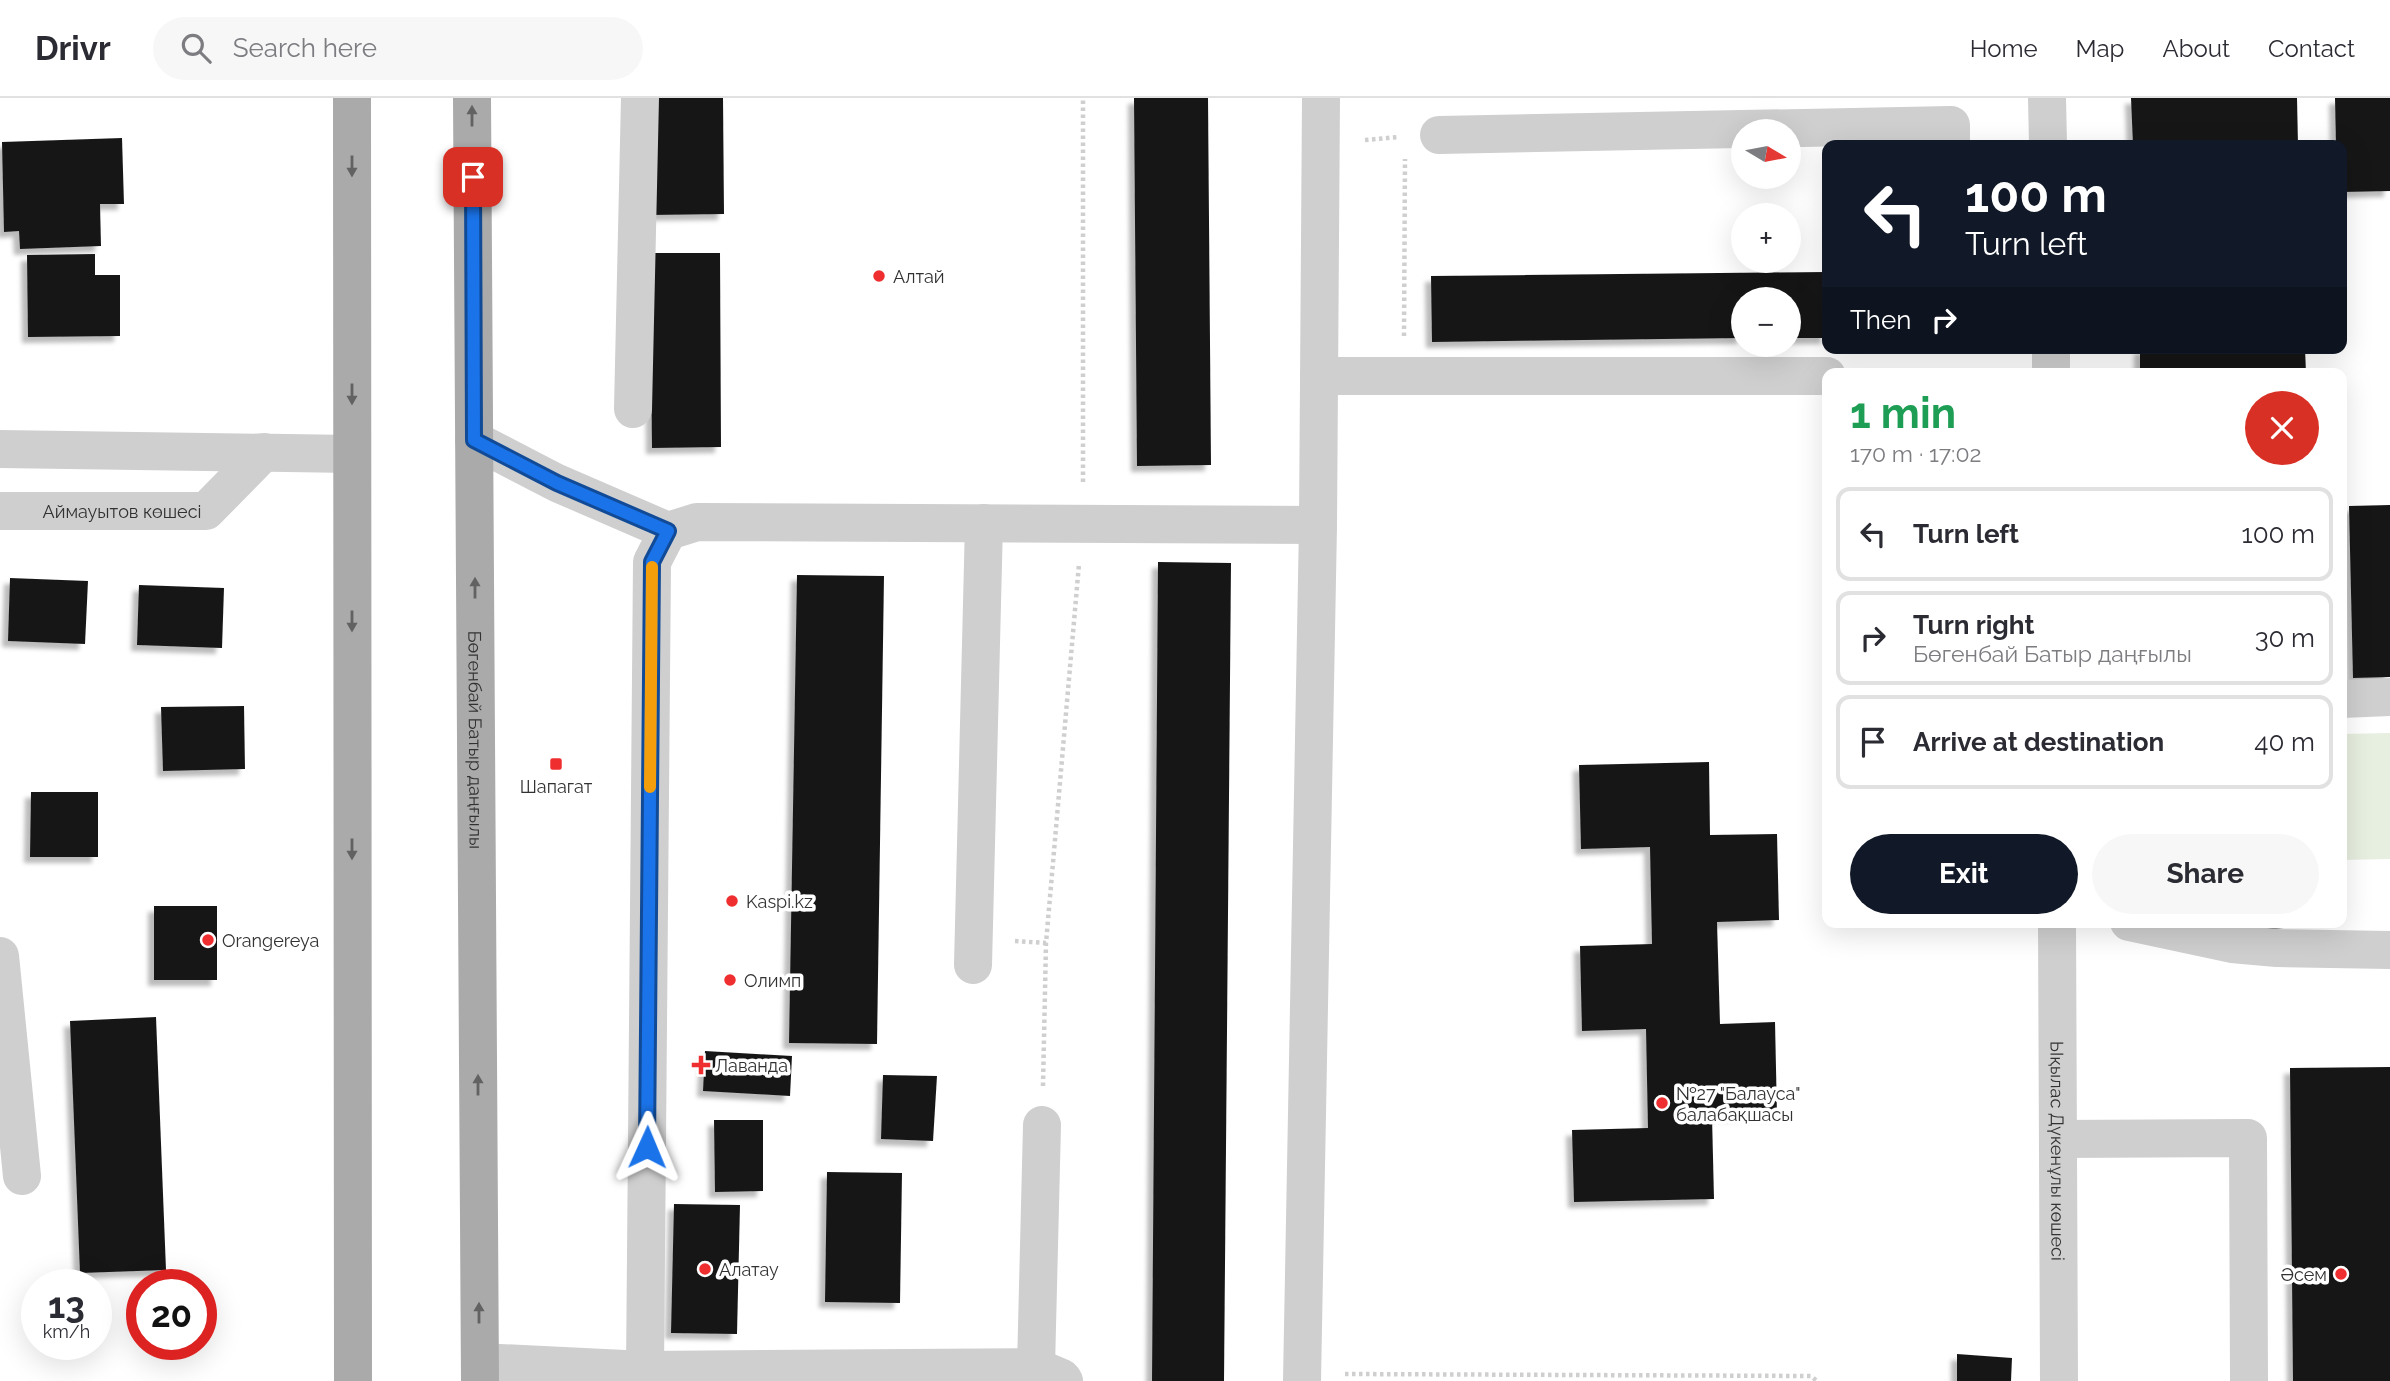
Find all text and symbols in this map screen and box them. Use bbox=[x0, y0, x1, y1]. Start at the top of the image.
search box bbox=[153, 17, 643, 80]
text: Drivr bbox=[35, 29, 111, 68]
icon: search bbox=[177, 29, 215, 67]
text: Search here bbox=[233, 33, 377, 63]
text: Home bbox=[1970, 34, 2038, 63]
text: Map bbox=[2076, 34, 2124, 63]
text: About bbox=[2162, 34, 2230, 63]
text: Contact bbox=[2268, 34, 2355, 63]
one-way arrow bbox=[466, 105, 478, 127]
north arrow bbox=[1731, 119, 1801, 189]
map controls bbox=[1731, 119, 1801, 357]
pin bbox=[443, 147, 503, 207]
one-way arrow bbox=[346, 155, 358, 177]
icon: arrive bbox=[454, 158, 492, 196]
text: 100 m bbox=[1965, 166, 2107, 223]
icon: left bbox=[1850, 168, 1941, 259]
button: + bbox=[1731, 203, 1801, 273]
text: Turn left bbox=[1965, 225, 2087, 262]
place label: Алтай bbox=[893, 266, 944, 287]
marker: Алтай bbox=[871, 268, 887, 284]
button: − bbox=[1731, 287, 1801, 357]
icon: right bbox=[1925, 301, 1963, 339]
text: Then bbox=[1850, 305, 1911, 335]
one-way arrow bbox=[346, 383, 358, 405]
text: 1 min bbox=[1850, 389, 1956, 438]
button: close bbox=[2245, 391, 2319, 465]
text: 170 m · 17:02 bbox=[1850, 440, 1982, 467]
street label: Аймауытов көшесі bbox=[43, 501, 201, 522]
icon: left bbox=[1854, 515, 1892, 553]
text: Turn left bbox=[1913, 519, 2019, 549]
text: 100 m bbox=[2242, 519, 2315, 549]
one-way arrow bbox=[469, 577, 481, 599]
one-way arrow bbox=[346, 610, 358, 632]
text: Turn right bbox=[1913, 610, 2034, 640]
icon: right bbox=[1854, 619, 1892, 657]
text: 30 m bbox=[2255, 623, 2315, 653]
street label: Бөгенбай Батыр даңғылы bbox=[465, 631, 487, 849]
text: Бөгенбай Батыр даңғылы bbox=[1913, 640, 2192, 667]
icon: arrive bbox=[1854, 723, 1892, 761]
text: Arrive at destination bbox=[1913, 727, 2164, 757]
text: 40 m bbox=[2254, 727, 2315, 757]
marker: Шапагат bbox=[548, 756, 564, 772]
place label: Шапагат bbox=[520, 776, 593, 797]
button: Exit bbox=[1850, 834, 2078, 914]
button: Share bbox=[2092, 834, 2319, 914]
one-way arrow bbox=[346, 838, 358, 860]
place label: Kaspi.kz bbox=[746, 891, 813, 912]
marker: Kaspi.kz bbox=[724, 893, 740, 909]
place label: Orangereya bbox=[222, 930, 319, 951]
marker: Orangereya bbox=[200, 932, 216, 948]
place label: Олимп bbox=[744, 970, 801, 991]
marker: Олимп bbox=[722, 972, 738, 988]
street label: Ықылас Дүкенұлы көшесі bbox=[2047, 1041, 2069, 1261]
place label: Лаванда bbox=[715, 1055, 788, 1076]
marker: Лаванда bbox=[693, 1057, 709, 1073]
one-way arrow bbox=[472, 1074, 484, 1096]
place label: №27 "Балауса" балабақшасы bbox=[1676, 1083, 1800, 1125]
marker: №27 "Балауса" балабақшасы bbox=[1654, 1095, 1670, 1111]
position arrow bbox=[610, 1110, 684, 1184]
place label: Алатау bbox=[719, 1259, 779, 1280]
marker: Алатау bbox=[697, 1261, 713, 1277]
place label: Әсем bbox=[2281, 1264, 2327, 1285]
marker: Әсем bbox=[2333, 1266, 2349, 1282]
speed limit sign: 20 bbox=[126, 1269, 217, 1360]
text: 13 bbox=[48, 1285, 85, 1326]
one-way arrow bbox=[473, 1302, 485, 1324]
text: km/h bbox=[43, 1321, 90, 1342]

